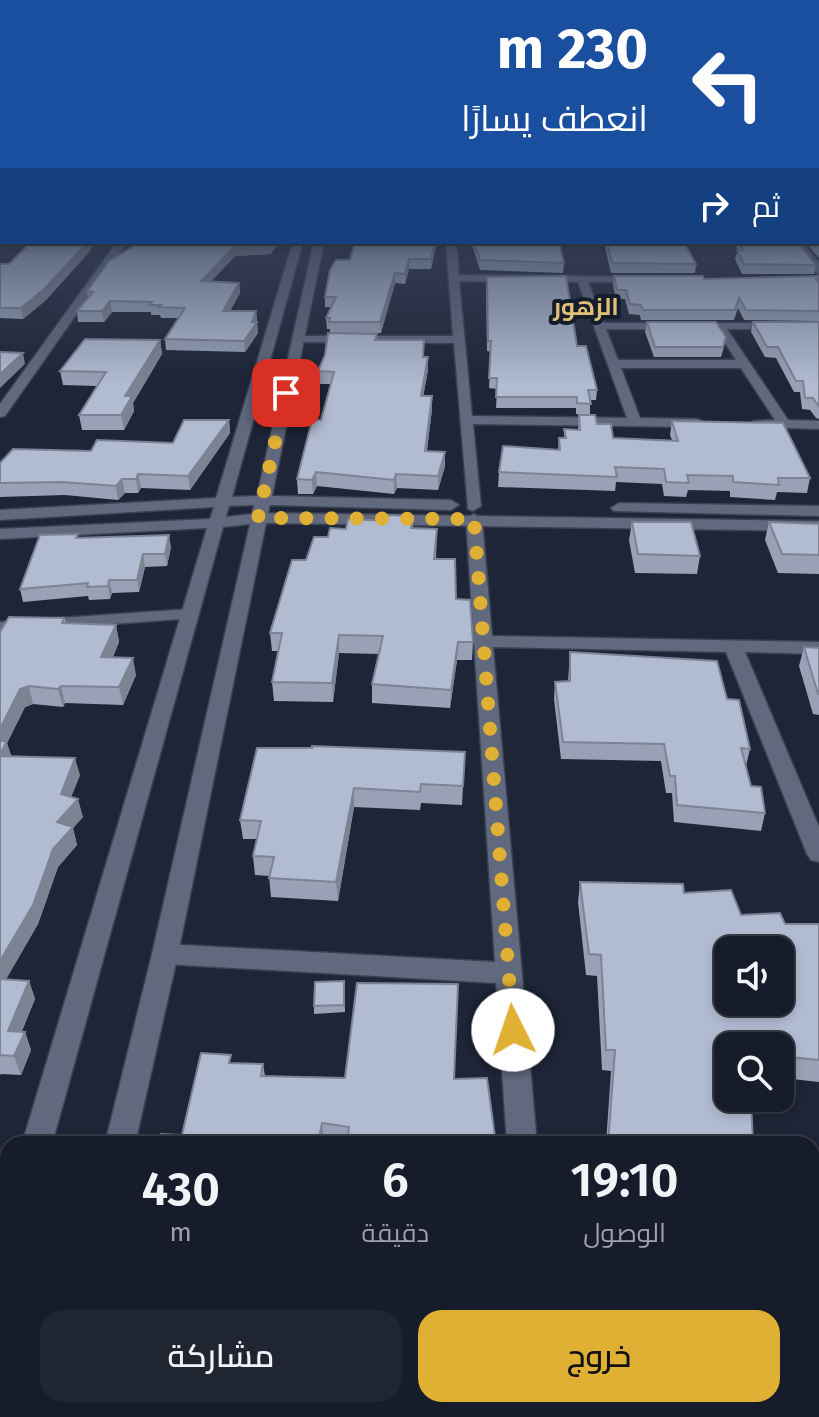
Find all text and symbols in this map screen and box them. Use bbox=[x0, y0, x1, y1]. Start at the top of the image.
text: 230 m bbox=[497, 16, 648, 83]
icon: left bbox=[676, 32, 780, 136]
text: انعطف يسارًا bbox=[461, 97, 648, 141]
icon: right bbox=[692, 184, 736, 228]
text: ثم bbox=[752, 189, 780, 225]
district label: الزهور bbox=[552, 293, 619, 321]
pin bbox=[252, 359, 320, 427]
icon: arrive bbox=[264, 371, 308, 415]
map controls bbox=[714, 936, 794, 1112]
button: sound bbox=[714, 936, 794, 1016]
position arrow bbox=[471, 988, 555, 1072]
button: search bbox=[714, 1032, 794, 1112]
text: 6 bbox=[382, 1151, 409, 1209]
text: 19:10 bbox=[571, 1151, 679, 1209]
text: 430 bbox=[142, 1160, 220, 1218]
text: m bbox=[170, 1217, 192, 1248]
text: دقيقة bbox=[361, 1218, 429, 1249]
text: الوصول bbox=[583, 1218, 666, 1249]
button: مشاركة bbox=[40, 1310, 402, 1402]
button: خروج bbox=[418, 1310, 780, 1402]

